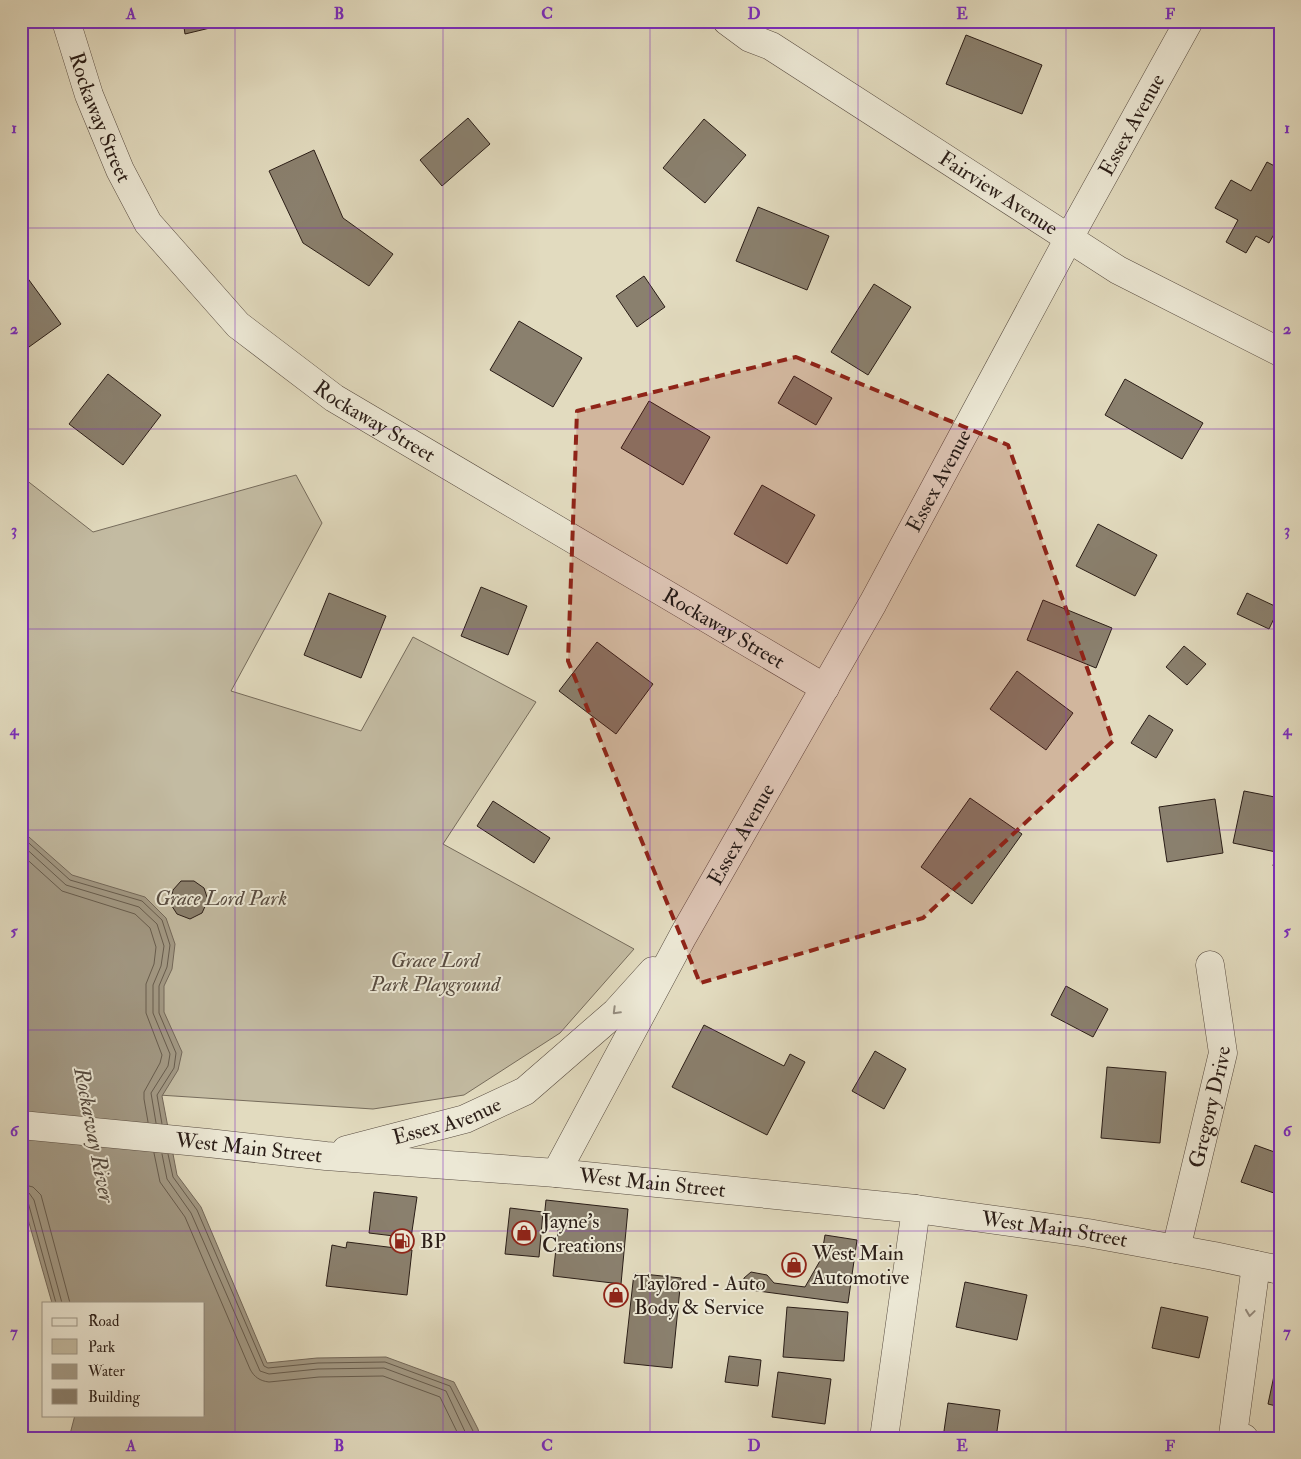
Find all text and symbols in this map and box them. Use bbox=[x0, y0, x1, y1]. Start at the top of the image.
text: A bbox=[125, 4, 137, 24]
text: B bbox=[334, 4, 344, 24]
text: C bbox=[541, 4, 553, 24]
text: D bbox=[747, 4, 761, 24]
text: E bbox=[956, 4, 968, 24]
text: F bbox=[1165, 4, 1175, 24]
street label: Rockaway Street bbox=[63, 49, 138, 187]
street label: Essex Avenue bbox=[1093, 69, 1171, 181]
text: 1 bbox=[11, 118, 17, 138]
text: 1 bbox=[1284, 118, 1290, 138]
street label: Fairview Avenue bbox=[934, 145, 1063, 241]
text: 2 bbox=[10, 319, 18, 339]
text: 2 bbox=[1283, 319, 1291, 339]
street label: Rockaway Street bbox=[308, 374, 440, 468]
street label: Essex Avenue bbox=[900, 424, 977, 537]
text: 3 bbox=[11, 520, 17, 540]
text: 3 bbox=[1284, 520, 1290, 540]
street label: Rockaway Street bbox=[658, 582, 790, 675]
text: 4 bbox=[9, 720, 20, 740]
text: 4 bbox=[1282, 720, 1293, 740]
street label: Essex Avenue bbox=[701, 778, 781, 890]
park label: Grace Lord Park bbox=[155, 885, 287, 912]
text: 5 bbox=[10, 921, 18, 941]
text: 5 bbox=[1283, 921, 1291, 941]
park label: Grace Lord Park Playground bbox=[369, 947, 501, 998]
one-way arrow bbox=[613, 1006, 622, 1015]
street label: Gregory Drive bbox=[1182, 1044, 1237, 1171]
water label: Rockaway River bbox=[67, 1064, 121, 1207]
street label: Essex Avenue bbox=[390, 1090, 506, 1151]
text: 6 bbox=[10, 1121, 20, 1141]
text: 6 bbox=[1283, 1121, 1293, 1141]
street label: West Main Street bbox=[173, 1126, 324, 1169]
street label: West Main Street bbox=[577, 1162, 727, 1203]
street label: West Main Street bbox=[979, 1205, 1130, 1253]
place label: Jayne's Creations bbox=[541, 1208, 623, 1259]
shop icon: Jayne's Creations bbox=[511, 1220, 537, 1246]
fuel station icon: BP bbox=[389, 1228, 415, 1254]
place label: BP bbox=[420, 1228, 446, 1255]
place label: West Main Automotive bbox=[811, 1240, 909, 1291]
shop icon: West Main Automotive bbox=[781, 1252, 807, 1278]
place label: Taylored - Auto Body & Service bbox=[634, 1270, 766, 1321]
shop icon: Taylored - Auto Body & Service bbox=[603, 1282, 629, 1308]
legend bbox=[42, 1302, 205, 1416]
one-way arrow bbox=[1245, 1309, 1255, 1318]
text: Road bbox=[88, 1312, 120, 1331]
text: 7 bbox=[10, 1322, 18, 1342]
text: 7 bbox=[1283, 1322, 1291, 1342]
text: Park bbox=[88, 1338, 115, 1357]
text: Water bbox=[87, 1362, 125, 1381]
text: Building bbox=[88, 1388, 140, 1407]
text: A bbox=[125, 1436, 137, 1456]
text: B bbox=[334, 1436, 344, 1456]
text: C bbox=[541, 1436, 553, 1456]
text: D bbox=[747, 1436, 761, 1456]
text: E bbox=[956, 1436, 968, 1456]
text: F bbox=[1165, 1436, 1175, 1456]

